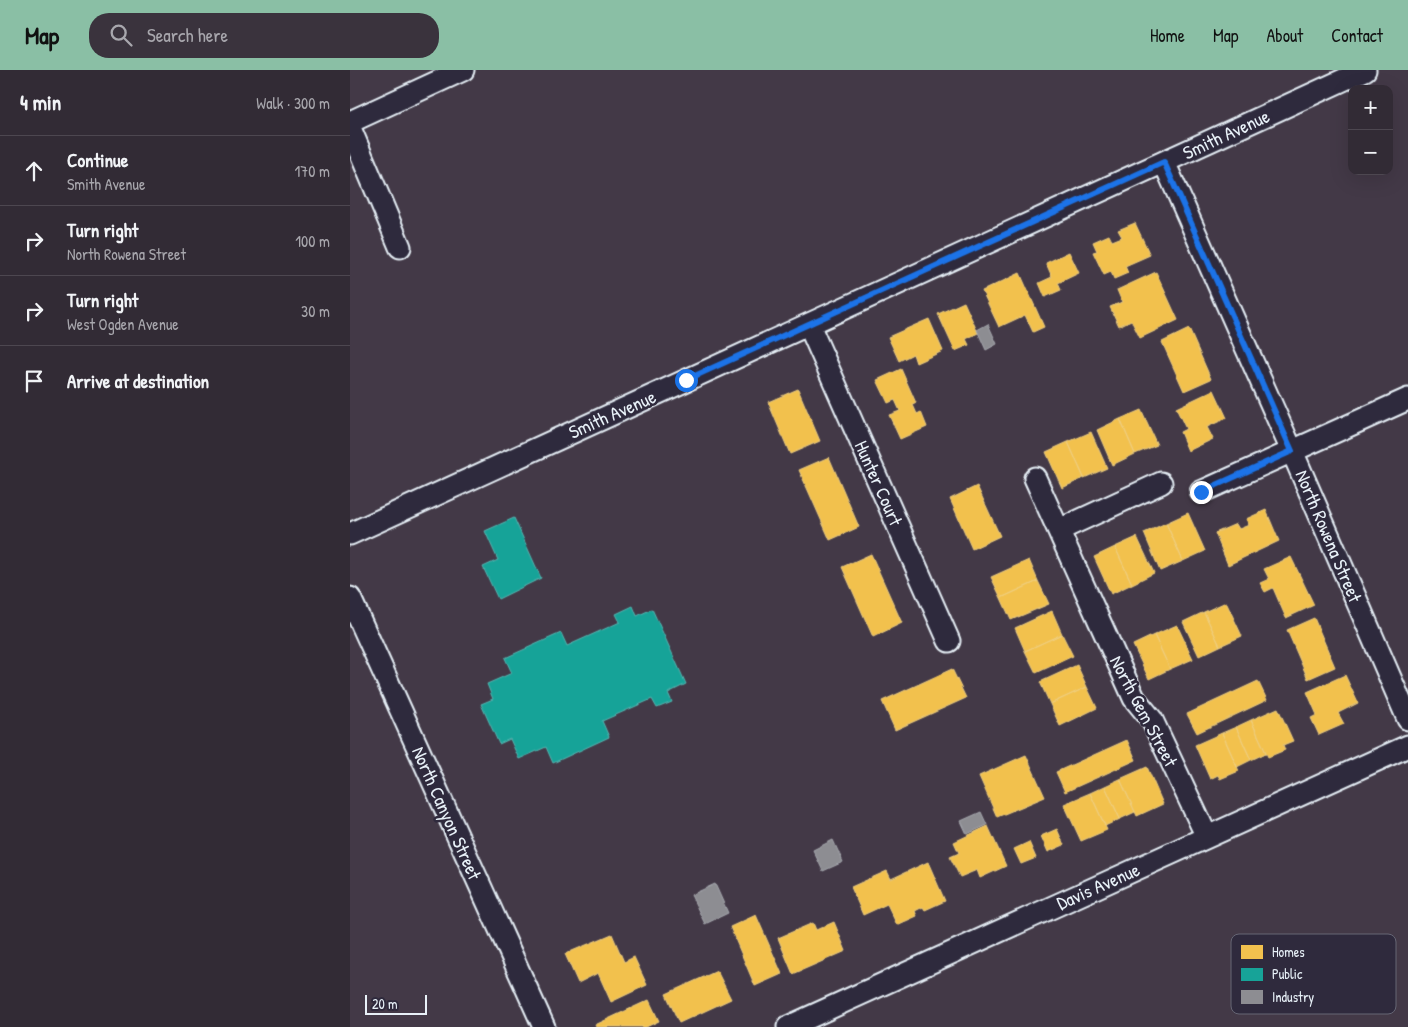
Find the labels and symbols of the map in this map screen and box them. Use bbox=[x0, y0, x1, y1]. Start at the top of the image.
street label: Smith Avenue bbox=[1178, 102, 1274, 165]
route start bbox=[675, 369, 698, 392]
street label: Smith Avenue bbox=[564, 383, 660, 445]
street label: Hunter Court bbox=[849, 436, 909, 530]
street label: North Rowena Street bbox=[1289, 466, 1369, 607]
route end bbox=[1190, 481, 1213, 504]
street label: North Gem Street bbox=[1104, 651, 1184, 771]
street label: North Canyon Street bbox=[406, 742, 488, 884]
street label: Davis Avenue bbox=[1052, 856, 1144, 916]
legend bbox=[1231, 934, 1396, 1014]
text: Homes bbox=[1272, 942, 1305, 961]
text: Public bbox=[1272, 964, 1303, 983]
text: Industry bbox=[1272, 987, 1314, 1007]
scale bar bbox=[365, 992, 428, 1015]

